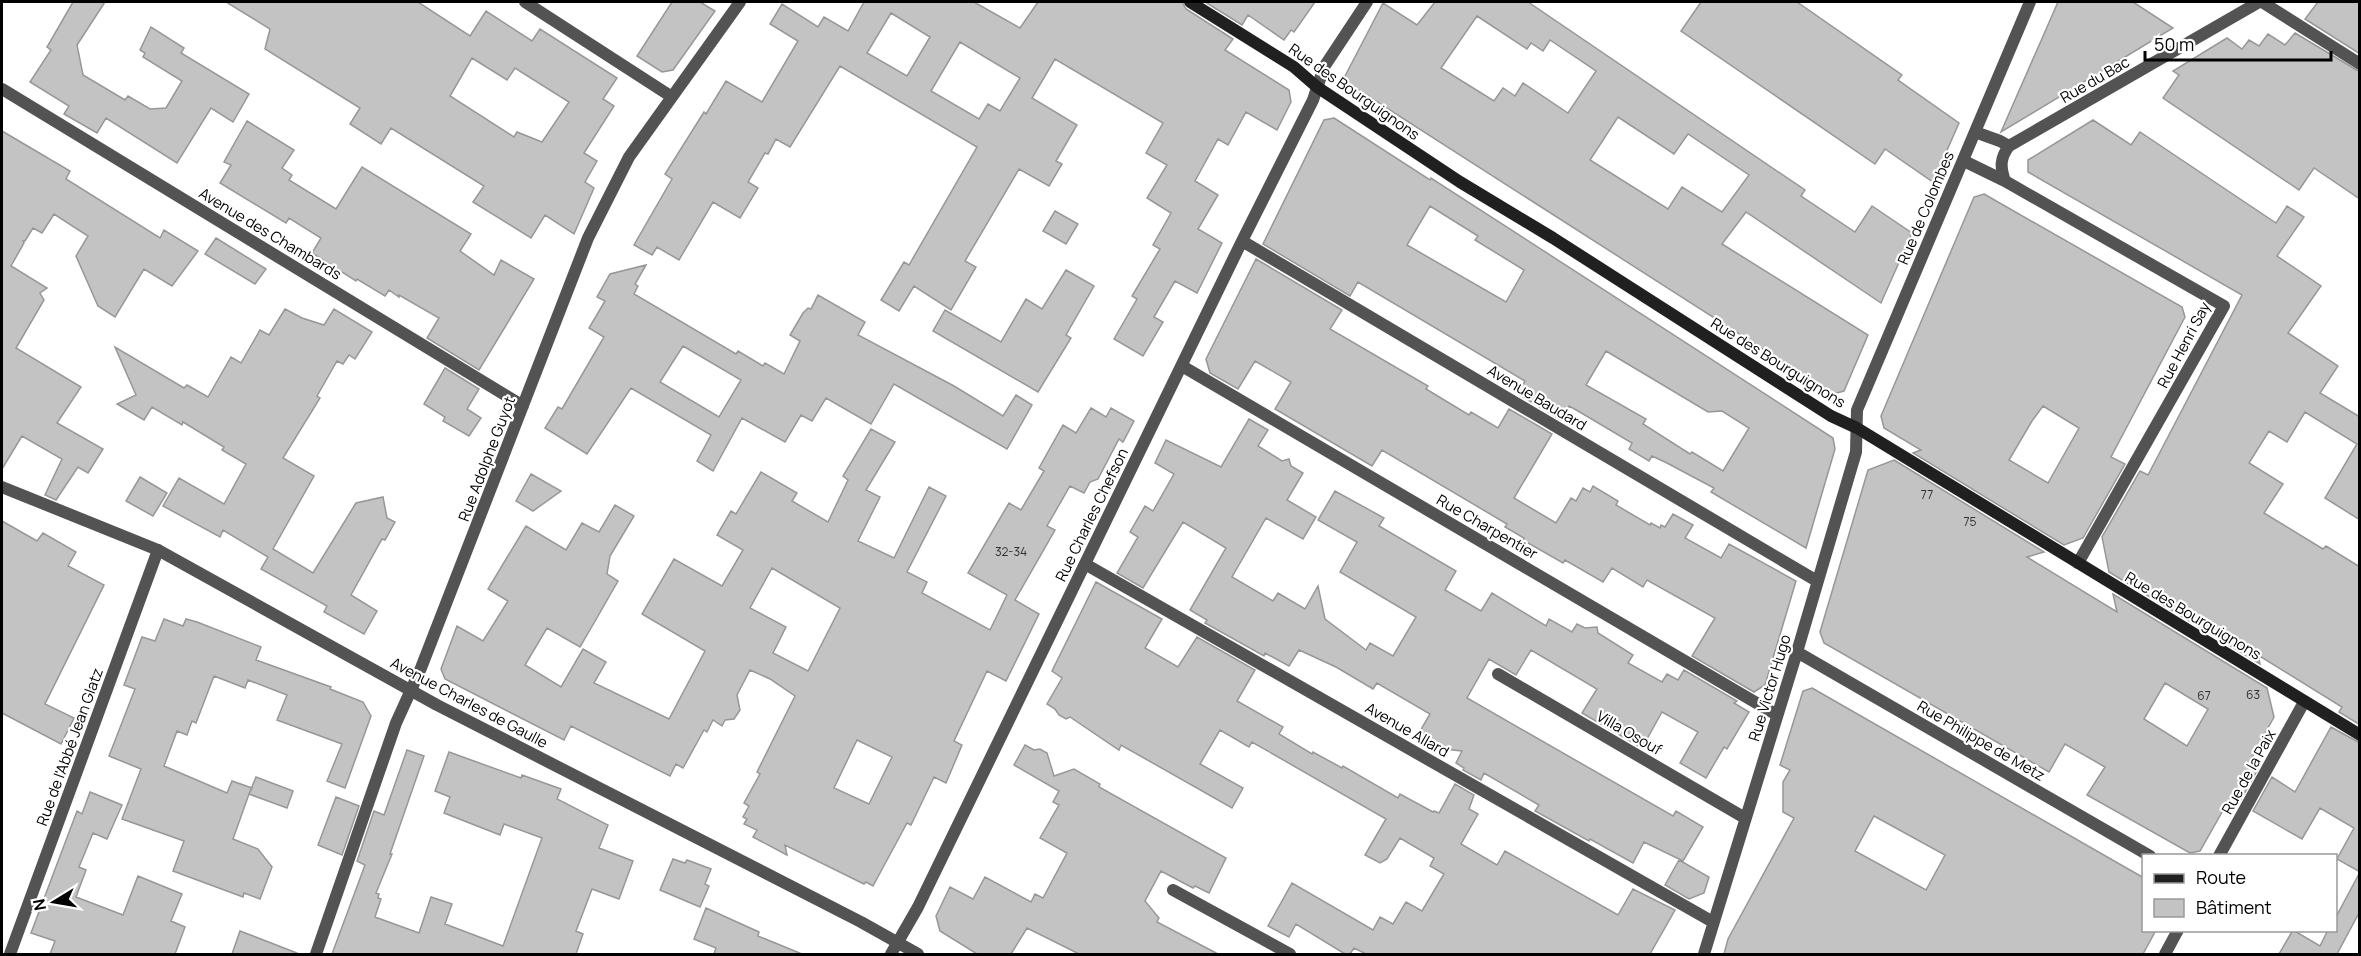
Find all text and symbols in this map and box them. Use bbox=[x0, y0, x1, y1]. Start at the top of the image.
scale bar bbox=[2145, 24, 2331, 62]
text: 50 m bbox=[2154, 32, 2194, 56]
street label: Rue des Bourguignons bbox=[1285, 38, 1424, 145]
street label: Rue du Bac bbox=[2056, 51, 2133, 108]
street label: Rue de Colombes bbox=[1892, 148, 1959, 268]
street label: Avenue des Chambards bbox=[195, 183, 346, 285]
street label: Rue Henri Say bbox=[2152, 298, 2215, 392]
street label: Rue des Bourguignons bbox=[1707, 312, 1850, 413]
street label: Avenue Baudard bbox=[1484, 360, 1591, 435]
street label: Rue Adolphe Guyot bbox=[453, 393, 520, 524]
street label: Rue Charles Chefson bbox=[1050, 444, 1133, 585]
house number: 77 bbox=[1921, 486, 1933, 503]
street label: Rue Charpentier bbox=[1433, 489, 1542, 564]
house number: 75 bbox=[1964, 513, 1977, 530]
house number: 32-34 bbox=[995, 543, 1027, 560]
street label: Rue des Bourguignons bbox=[2121, 567, 2265, 665]
street label: Rue Victor Hugo bbox=[1743, 632, 1796, 744]
street label: Avenue Charles de Gaulle bbox=[387, 652, 552, 753]
street label: Rue de l'Abbé Jean Glatz bbox=[31, 665, 108, 829]
house number: 63 bbox=[2246, 686, 2260, 703]
house number: 67 bbox=[2197, 687, 2211, 704]
street label: Rue Philippe de Metz bbox=[1914, 695, 2049, 786]
street label: Avenue Allard bbox=[1362, 697, 1453, 762]
street label: Villa Osouf bbox=[1593, 705, 1666, 760]
street label: Rue de la Paix bbox=[2217, 725, 2281, 818]
legend bbox=[2142, 854, 2337, 932]
text: Route bbox=[2196, 865, 2246, 889]
north arrow bbox=[24, 872, 84, 932]
text: Bâtiment bbox=[2196, 895, 2272, 919]
text: N bbox=[27, 897, 51, 913]

